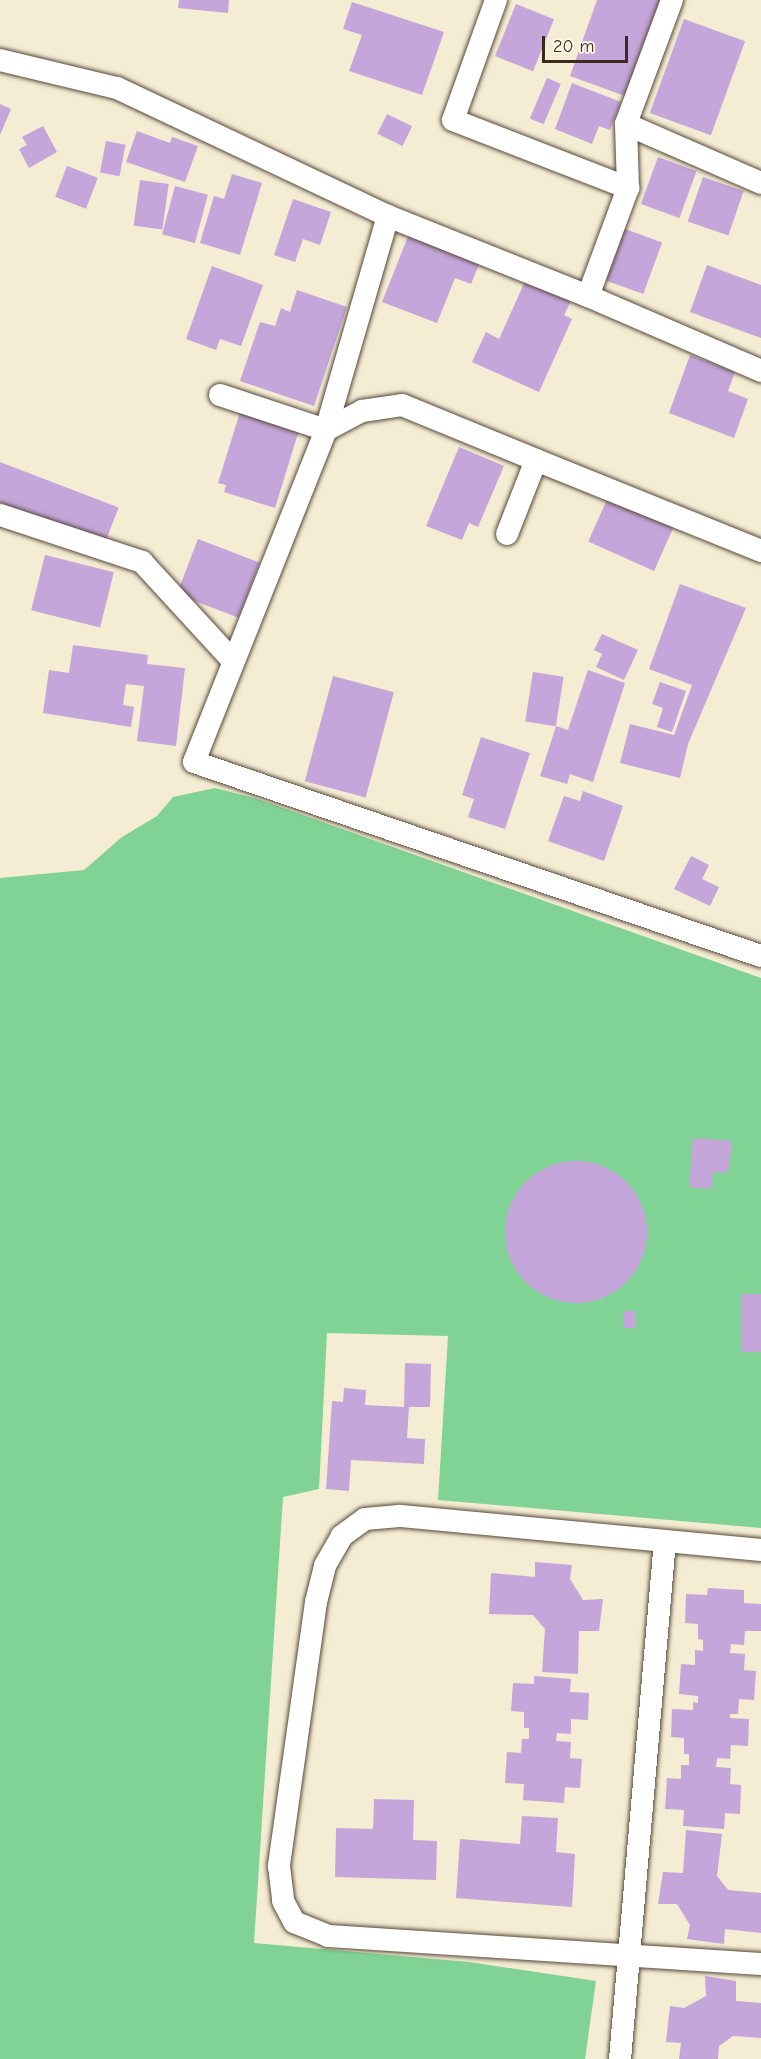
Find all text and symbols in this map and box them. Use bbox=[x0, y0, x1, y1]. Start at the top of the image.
scale bar bbox=[545, 24, 630, 62]
text: 20 m bbox=[553, 36, 594, 57]

